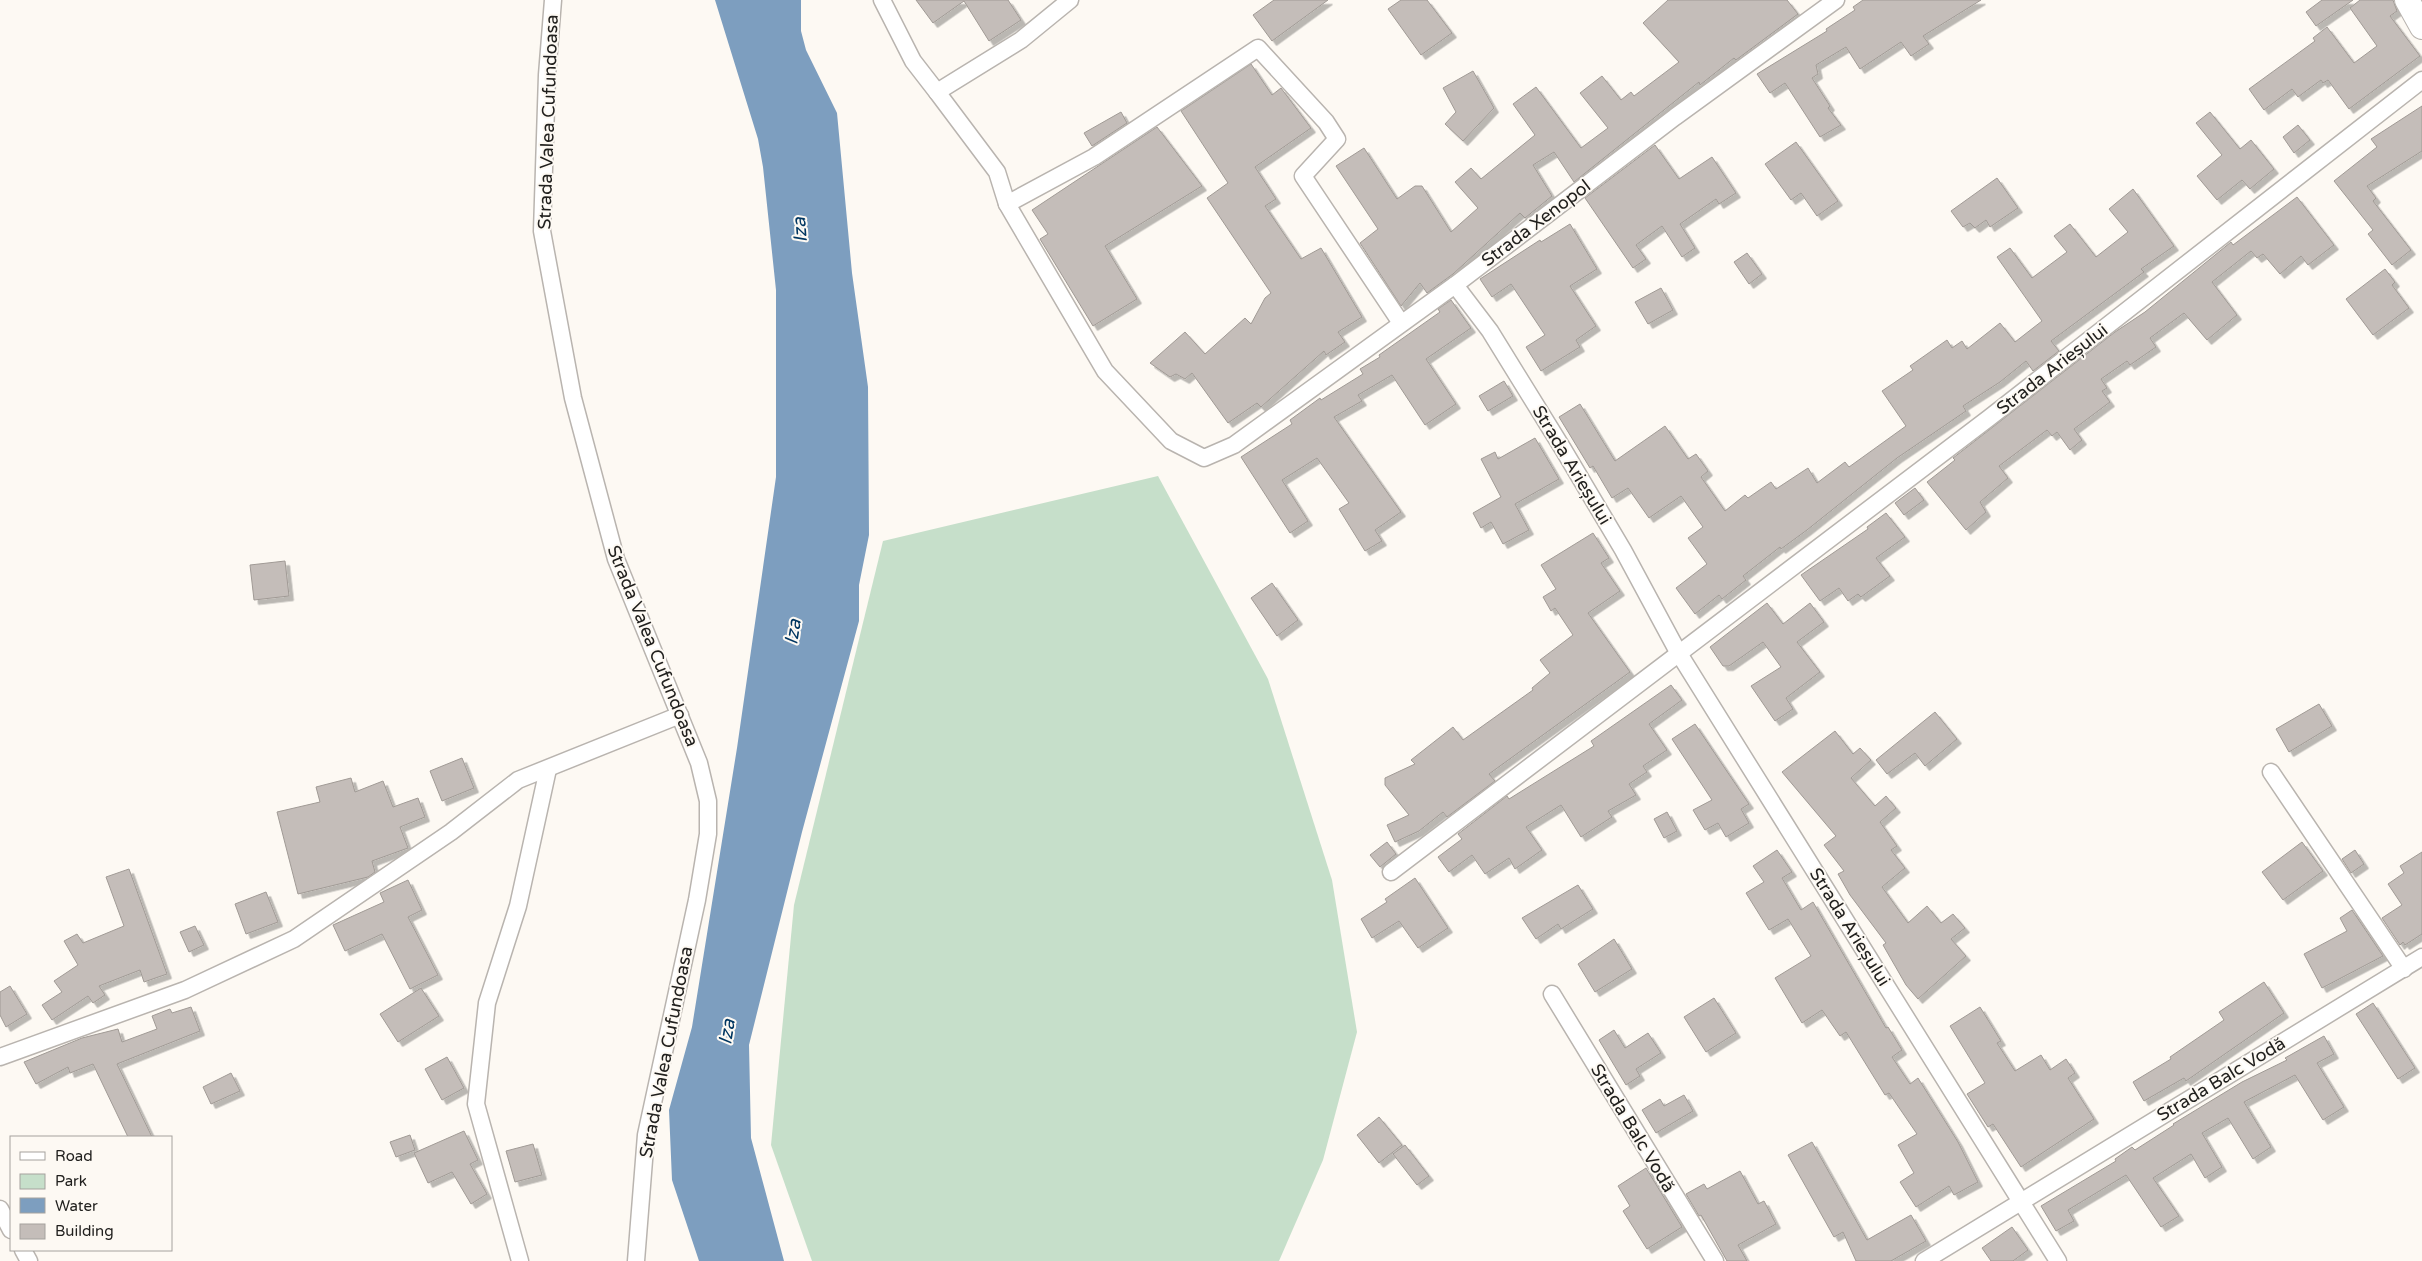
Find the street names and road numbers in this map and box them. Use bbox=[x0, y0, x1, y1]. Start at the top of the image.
street label: Strada Valea Cufundoasa bbox=[533, 14, 563, 230]
street label: Strada Xenopol bbox=[1477, 175, 1595, 271]
street label: Strada Arieșului bbox=[1992, 319, 2112, 419]
street label: Strada Arieșului bbox=[1528, 401, 1616, 529]
street label: Strada Valea Cufundoasa bbox=[603, 542, 703, 750]
street label: Strada Arieșului bbox=[1805, 864, 1895, 990]
street label: Strada Valea Cufundoasa bbox=[635, 944, 697, 1160]
street label: Strada Balc Vodă bbox=[2153, 1032, 2289, 1126]
street label: Strada Balc Vodă bbox=[1586, 1060, 1680, 1196]

